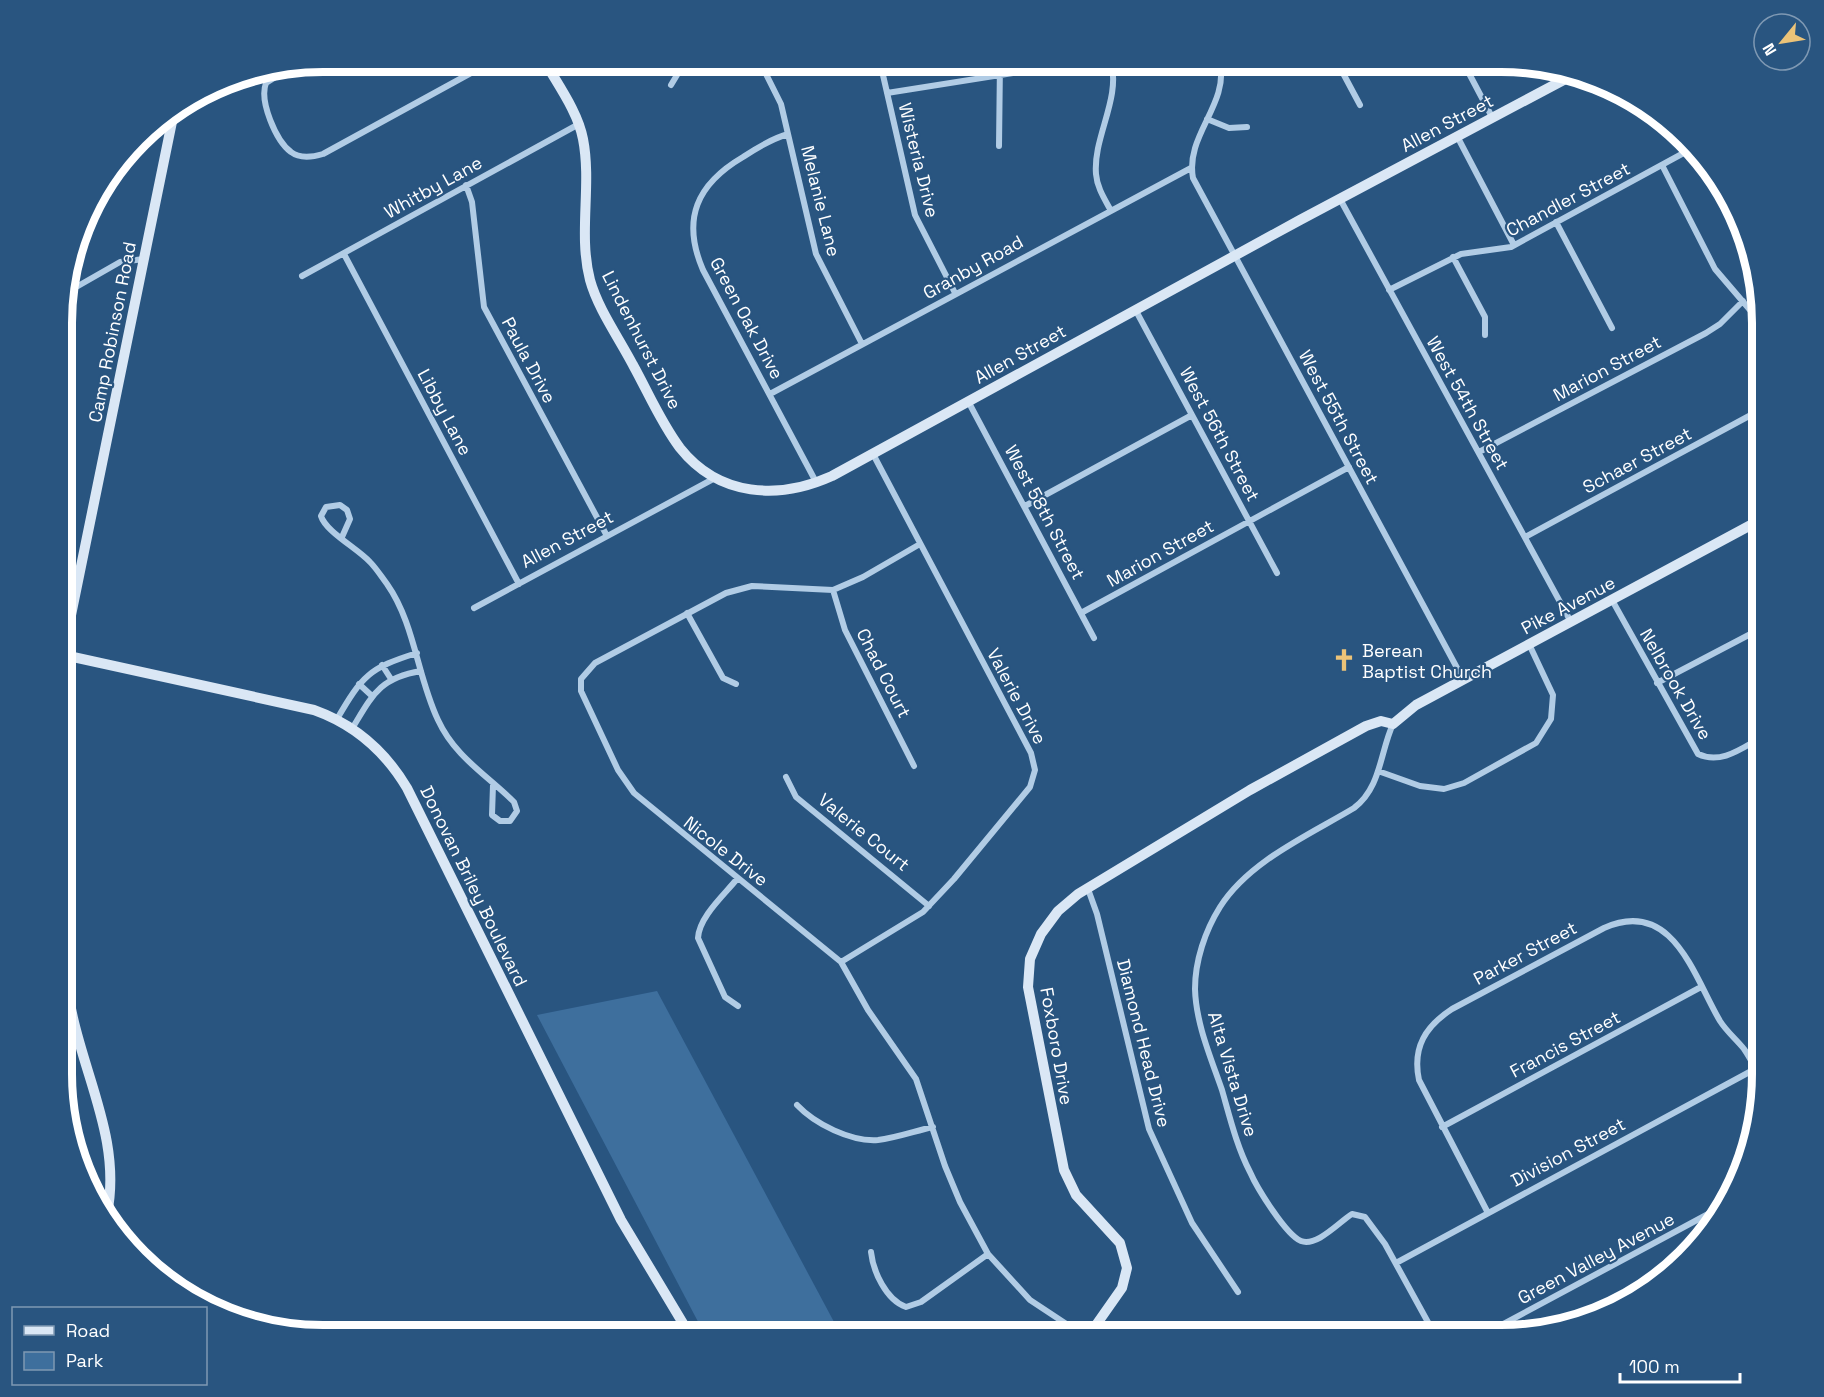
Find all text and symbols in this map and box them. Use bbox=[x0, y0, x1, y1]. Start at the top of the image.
north arrow bbox=[1752, 12, 1812, 72]
text: N bbox=[1758, 39, 1781, 59]
street label: Allen Street bbox=[1397, 89, 1497, 157]
street label: Wisteria Drive bbox=[894, 100, 944, 220]
street label: Melanie Lane bbox=[796, 143, 846, 259]
street label: Whitby Lane bbox=[380, 151, 486, 223]
street label: Chandler Street bbox=[1502, 157, 1634, 241]
street label: Granby Road bbox=[919, 230, 1027, 304]
street label: Camp Robinson Road bbox=[83, 240, 141, 424]
street label: Green Oak Drive bbox=[705, 253, 789, 383]
street label: Lindenhurst Drive bbox=[597, 267, 687, 413]
street label: Paula Drive bbox=[497, 313, 561, 407]
street label: Allen Street bbox=[970, 319, 1070, 389]
street label: Marion Street bbox=[1549, 330, 1665, 406]
street label: West 54th Street bbox=[1422, 332, 1514, 474]
street label: West 55th Street bbox=[1294, 346, 1384, 488]
street label: West 56th Street bbox=[1175, 363, 1265, 505]
street label: Libby Lane bbox=[413, 365, 477, 459]
street label: Schaer Street bbox=[1579, 422, 1695, 498]
street label: West 58th Street bbox=[1000, 441, 1090, 583]
street label: Allen Street bbox=[517, 505, 617, 573]
street label: Marion Street bbox=[1102, 514, 1218, 592]
street label: Pike Avenue bbox=[1517, 571, 1619, 639]
street label: Chad Court bbox=[852, 624, 916, 722]
street label: Nelbrook Drive bbox=[1635, 624, 1717, 744]
place label: Berean Baptist Church bbox=[1362, 639, 1492, 683]
street label: Valerie Drive bbox=[982, 644, 1052, 748]
church icon: Berean Baptist Church bbox=[1331, 647, 1357, 673]
street label: Donovan Briley Boulevard bbox=[415, 782, 533, 990]
street label: Valerie Court bbox=[814, 788, 914, 876]
street label: Nicole Drive bbox=[679, 811, 773, 891]
street label: Parker Street bbox=[1469, 916, 1581, 990]
street label: Diamond Head Drive bbox=[1112, 957, 1176, 1129]
street label: Foxboro Drive bbox=[1035, 985, 1079, 1107]
street label: Francis Street bbox=[1506, 1005, 1624, 1083]
street label: Alta Vista Drive bbox=[1203, 1009, 1263, 1139]
street label: Division Street bbox=[1507, 1112, 1629, 1192]
street label: Green Valley Avenue bbox=[1514, 1207, 1678, 1309]
legend bbox=[12, 1307, 207, 1385]
text: Road bbox=[66, 1319, 110, 1342]
scale bar bbox=[1620, 1346, 1740, 1384]
text: Park bbox=[66, 1349, 104, 1372]
text: 100 m bbox=[1629, 1355, 1680, 1378]

